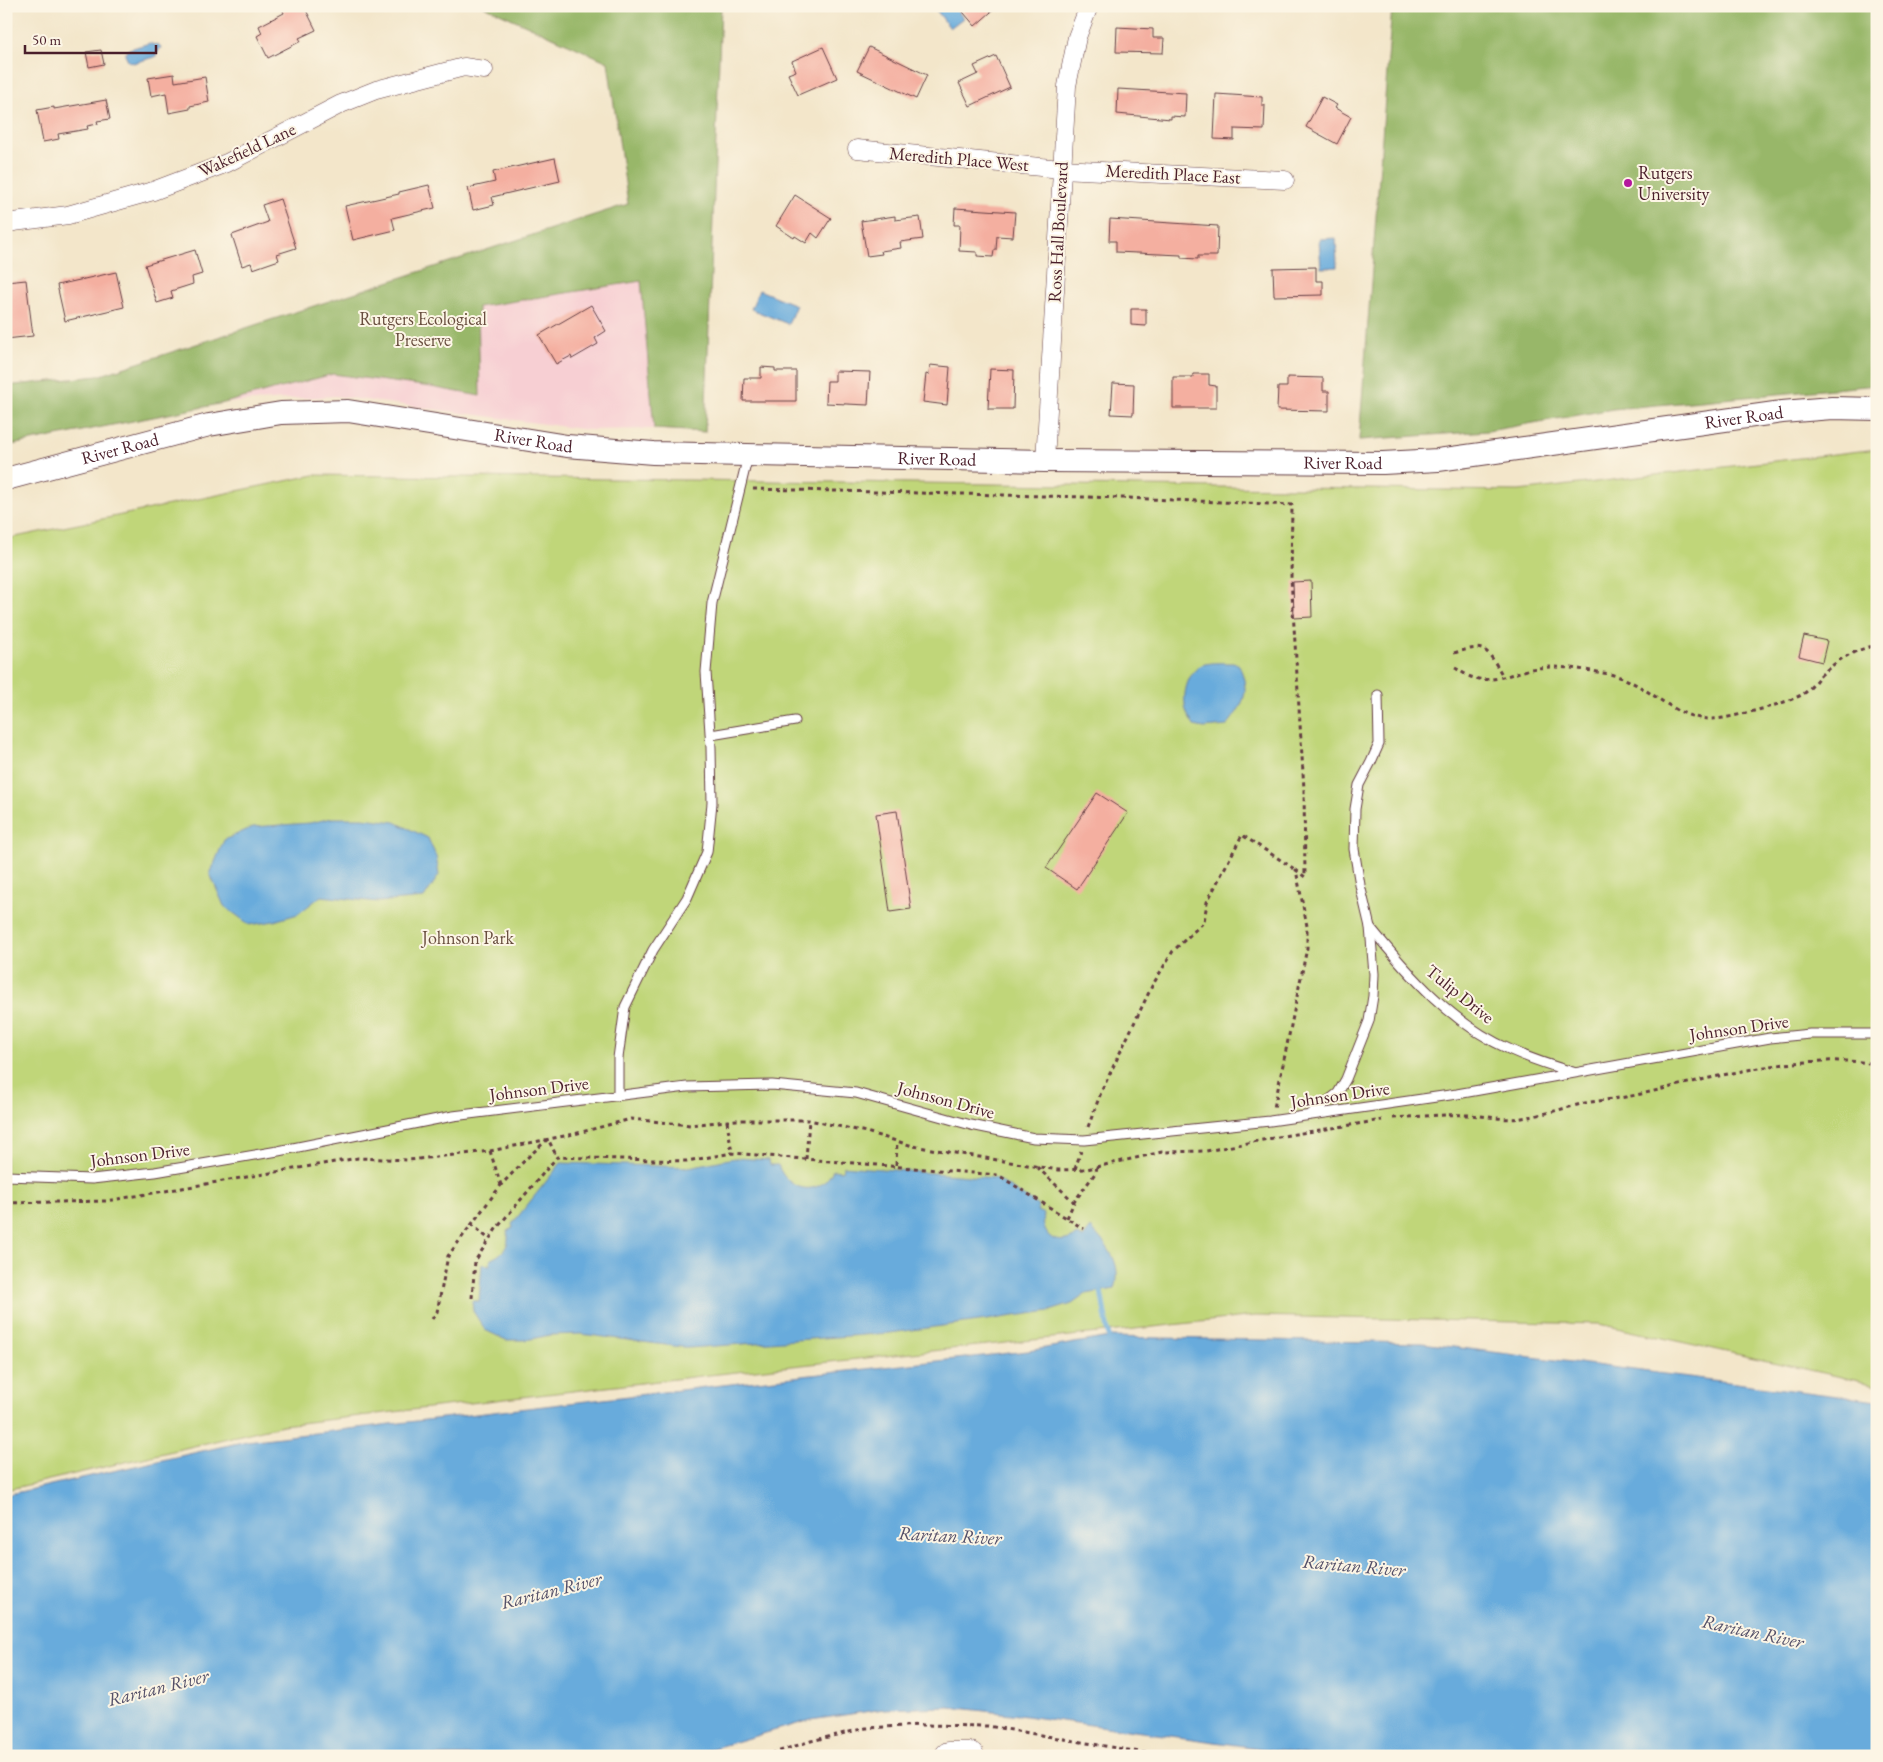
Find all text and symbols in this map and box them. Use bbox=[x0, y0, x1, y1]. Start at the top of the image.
scale bar bbox=[25, 22, 156, 54]
text: 50 m bbox=[32, 30, 61, 49]
street label: Wakefield Lane bbox=[194, 117, 299, 182]
street label: Meredith Place West bbox=[888, 141, 1030, 176]
street label: Meredith Place East bbox=[1105, 158, 1241, 189]
street label: Ross Hall Boulevard bbox=[1042, 160, 1073, 303]
place label: Rutgers University bbox=[1638, 161, 1710, 205]
marker: Rutgers University bbox=[1622, 177, 1634, 189]
park label: Rutgers Ecological Preserve bbox=[359, 307, 487, 351]
street label: River Road bbox=[1703, 400, 1785, 434]
street label: River Road bbox=[493, 423, 575, 457]
street label: River Road bbox=[79, 427, 162, 469]
street label: River Road bbox=[897, 446, 977, 471]
street label: River Road bbox=[1303, 451, 1383, 474]
park label: Johnson Park bbox=[420, 926, 515, 949]
street label: Tulip Drive bbox=[1421, 959, 1499, 1028]
street label: Johnson Drive bbox=[1686, 1009, 1790, 1046]
street label: Johnson Drive bbox=[486, 1071, 590, 1106]
street label: Johnson Drive bbox=[893, 1075, 997, 1124]
street label: Johnson Drive bbox=[1287, 1076, 1391, 1113]
street label: Johnson Drive bbox=[87, 1137, 191, 1172]
water label: Raritan River bbox=[898, 1520, 1003, 1551]
water label: Raritan River bbox=[1301, 1549, 1407, 1583]
water label: Raritan River bbox=[498, 1566, 605, 1615]
water label: Raritan River bbox=[1700, 1609, 1807, 1655]
water label: Raritan River bbox=[105, 1663, 212, 1712]

